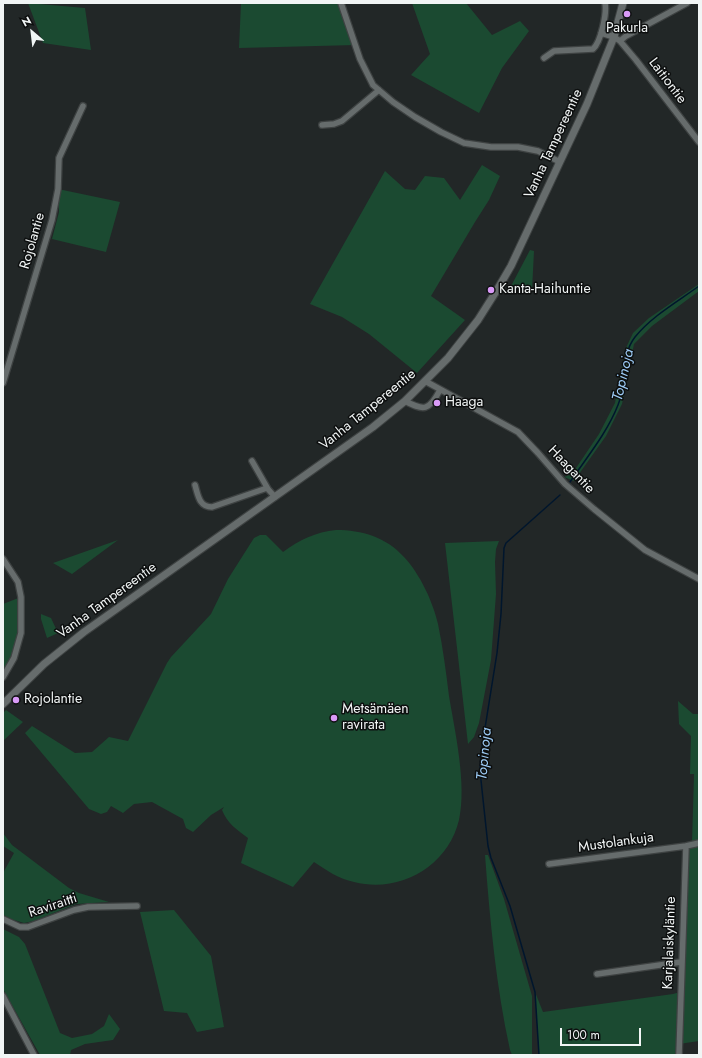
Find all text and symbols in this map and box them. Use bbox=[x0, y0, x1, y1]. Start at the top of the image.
marker: Pakurla bbox=[622, 9, 632, 19]
north arrow bbox=[12, 12, 52, 52]
text: N bbox=[19, 12, 34, 31]
place label: Pakurla bbox=[606, 21, 648, 37]
street label: Laitiontie bbox=[644, 55, 690, 107]
street label: Vanha Tampereentie bbox=[521, 87, 587, 201]
street label: Rojolantie bbox=[17, 211, 49, 271]
place label: Kanta-Haihuntie bbox=[499, 282, 591, 298]
marker: Kanta-Haihuntie bbox=[486, 285, 496, 295]
water label: Topinoja bbox=[609, 347, 639, 403]
street label: Vanha Tampereentie bbox=[317, 366, 419, 454]
place label: Haaga bbox=[445, 395, 483, 411]
marker: Haaga bbox=[432, 398, 442, 408]
street label: Haagantie bbox=[544, 443, 598, 497]
street label: Vanha Tampereentie bbox=[54, 559, 160, 643]
place label: Rojolantie bbox=[24, 692, 82, 708]
marker: Rojolantie bbox=[11, 695, 21, 705]
place label: Metsämäen ravirata bbox=[342, 702, 409, 734]
marker: Metsämäen ravirata bbox=[329, 713, 339, 723]
water label: Topinoja bbox=[474, 727, 496, 781]
street label: Mustolankuja bbox=[577, 829, 655, 857]
street label: Raviraitti bbox=[27, 890, 79, 922]
street label: Karjalaiskyläntie bbox=[660, 896, 680, 990]
scale bar bbox=[562, 1020, 643, 1046]
text: 100 m bbox=[567, 1026, 600, 1044]

